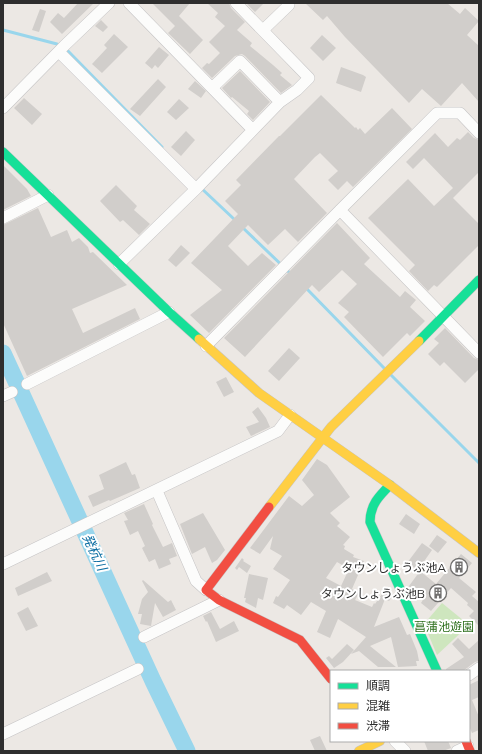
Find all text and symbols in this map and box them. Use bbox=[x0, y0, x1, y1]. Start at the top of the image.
water label: 発杭川 bbox=[80, 531, 111, 575]
building icon: タウンしょうぶ池A bbox=[449, 557, 469, 577]
place label: タウンしょうぶ池A bbox=[341, 560, 446, 575]
building icon: タウンしょうぶ池B bbox=[428, 583, 448, 603]
place label: タウンしょうぶ池B bbox=[321, 586, 425, 601]
park label: 菖蒲池遊園 bbox=[414, 619, 474, 634]
legend bbox=[330, 670, 470, 742]
text: 順調 bbox=[366, 678, 390, 693]
text: 混雑 bbox=[366, 698, 390, 713]
text: 渋滞 bbox=[366, 718, 390, 733]

